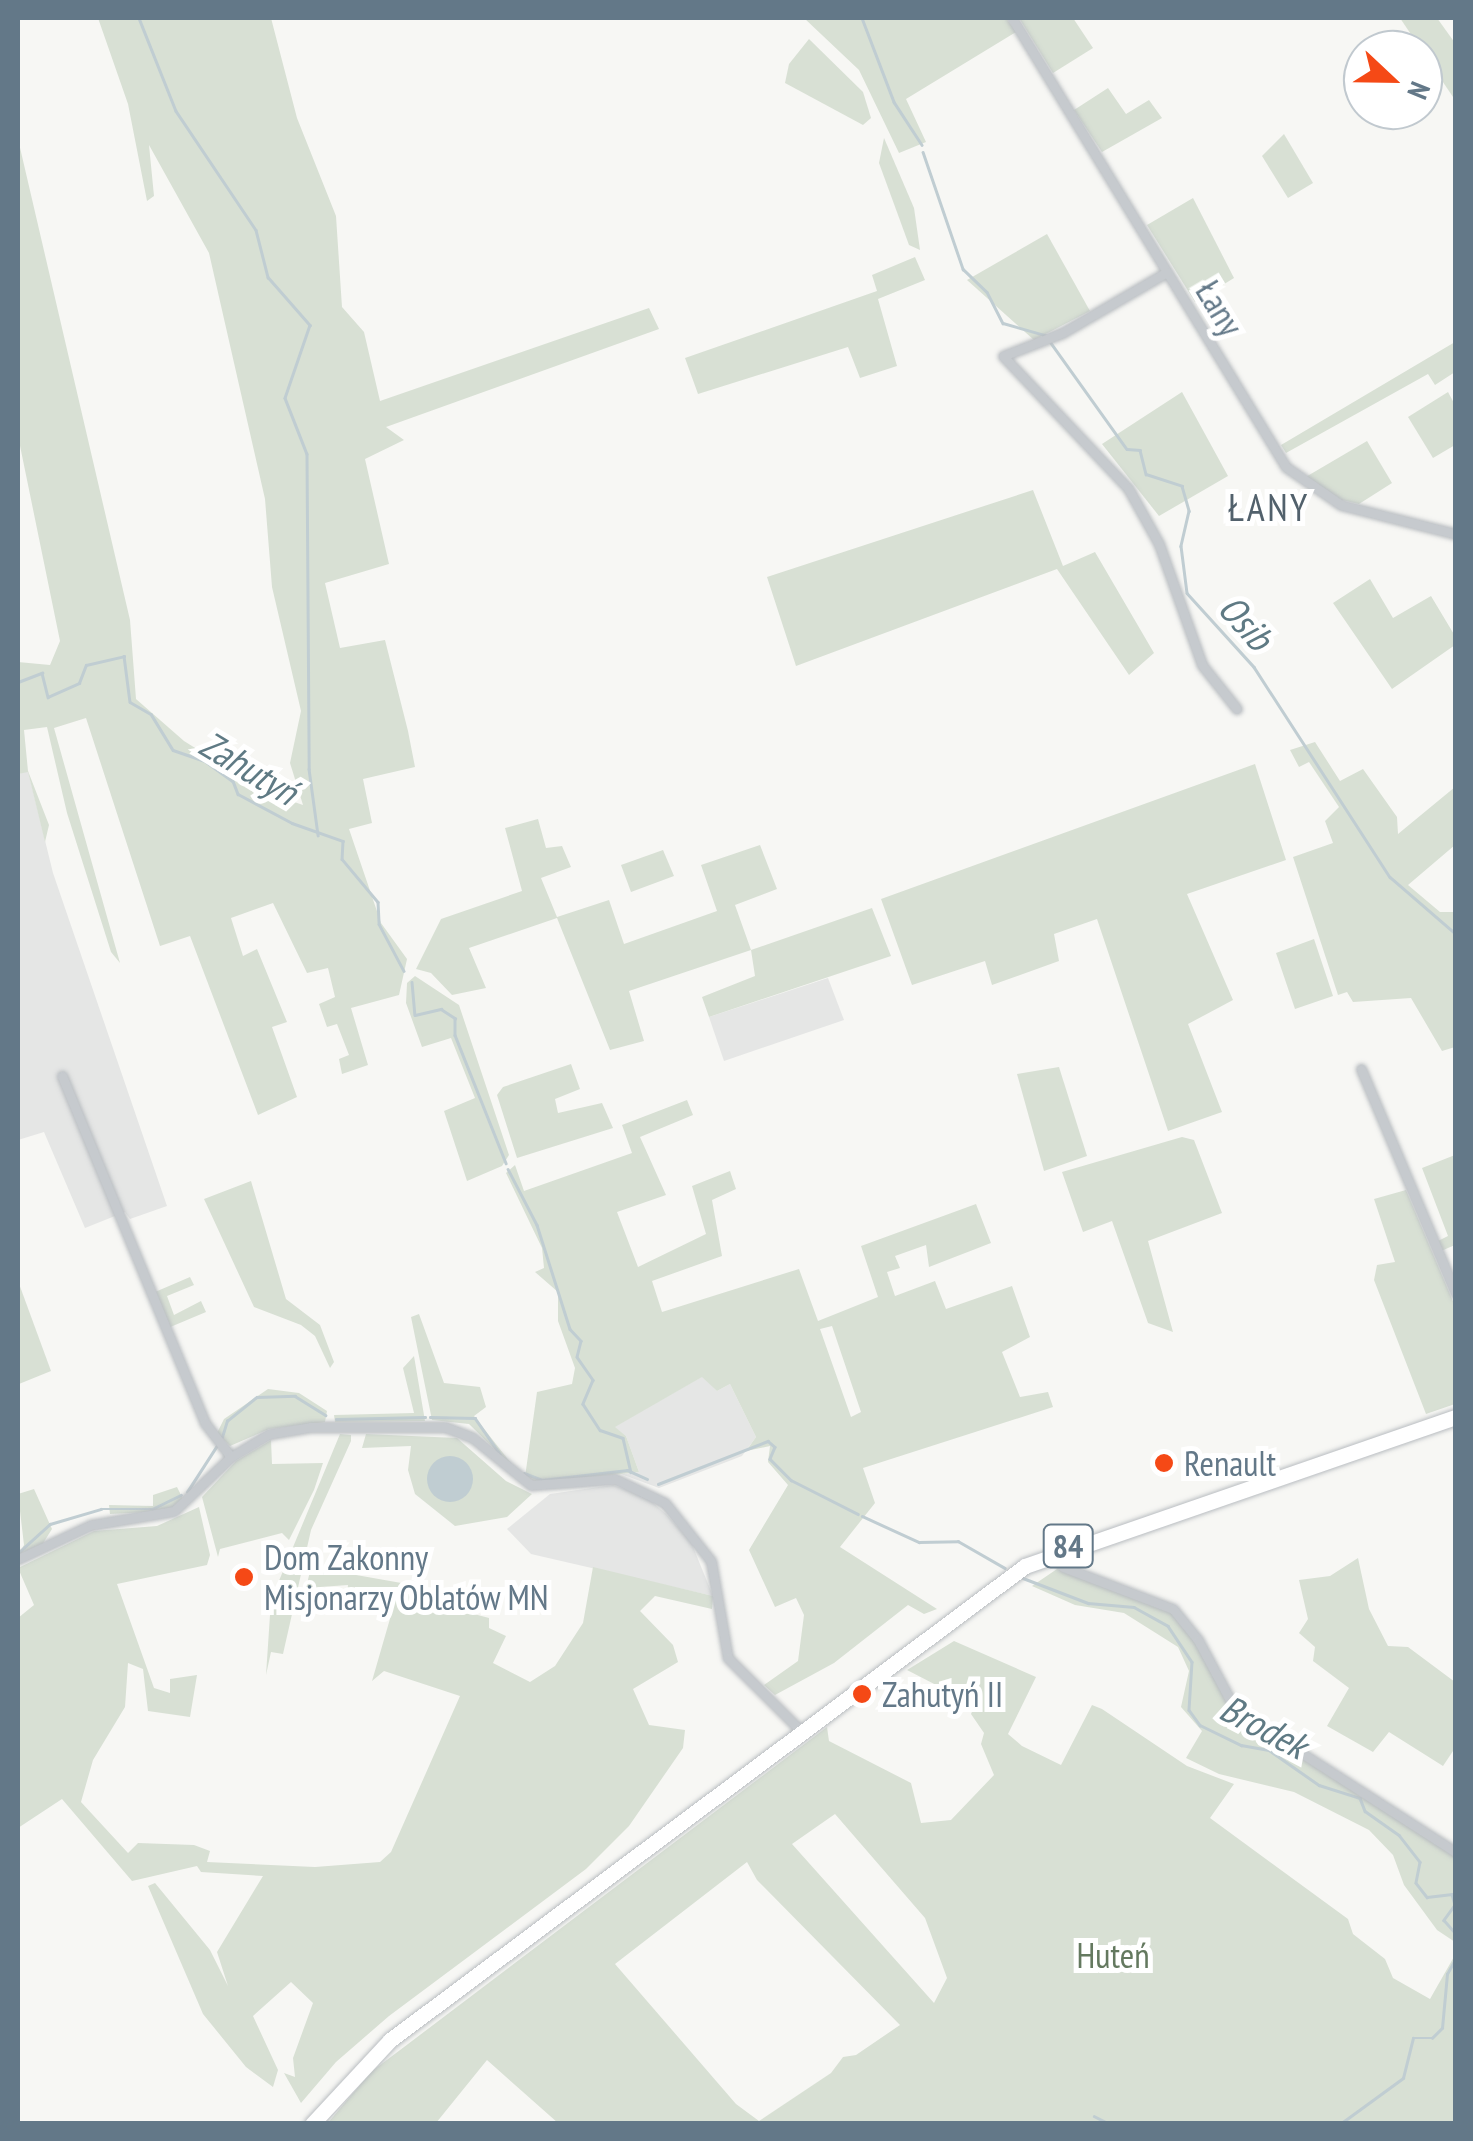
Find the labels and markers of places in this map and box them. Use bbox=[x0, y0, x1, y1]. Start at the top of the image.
place label: Renault bbox=[1184, 1442, 1276, 1484]
marker: Renault bbox=[1153, 1452, 1175, 1474]
place label: Dom Zakonny Misjonarzy Oblatów MN bbox=[264, 1536, 550, 1618]
marker: Dom Zakonny Misjonarzy Oblatów MN bbox=[233, 1566, 255, 1588]
place label: Zahutyń II bbox=[882, 1673, 1003, 1715]
marker: Zahutyń II bbox=[851, 1683, 873, 1705]

